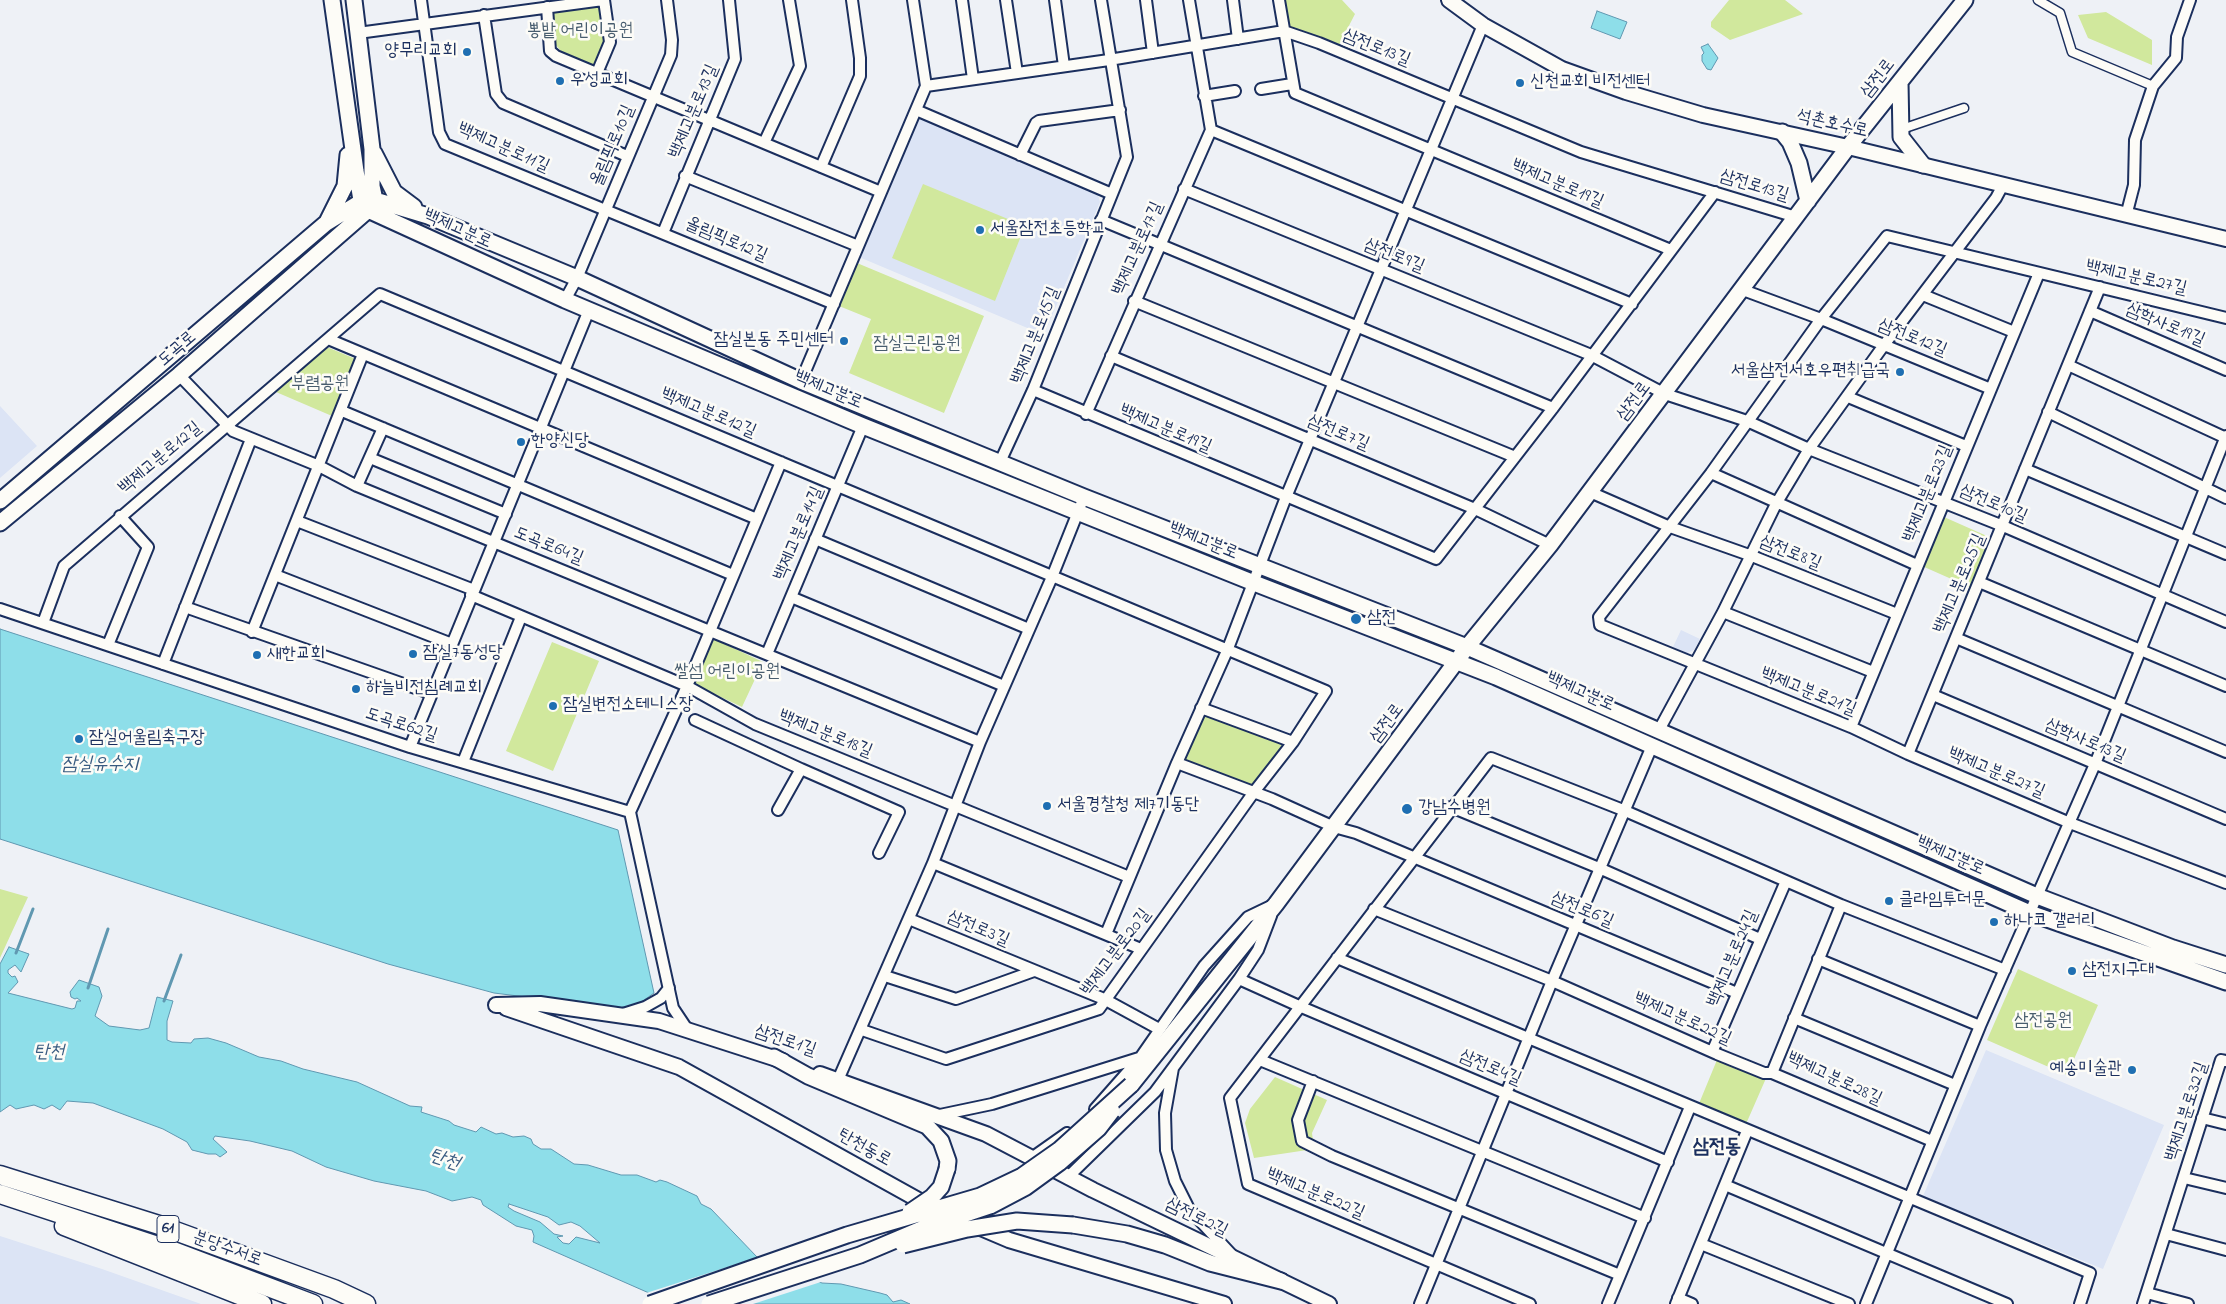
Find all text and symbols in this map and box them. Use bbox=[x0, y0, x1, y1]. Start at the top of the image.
park label: 뽕밭 어린이공원 bbox=[527, 21, 633, 43]
street label: 삼전로13길 bbox=[1339, 26, 1413, 72]
place label: 양무리교회 bbox=[385, 41, 457, 63]
marker: 양무리교회 bbox=[461, 46, 473, 58]
street label: 삼전로 bbox=[1857, 55, 1901, 103]
street label: 백제고분로13길 bbox=[666, 62, 724, 162]
place label: 우성교회 bbox=[570, 70, 628, 92]
place label: 신천교회 비전센터 bbox=[1530, 72, 1650, 94]
marker: 우성교회 bbox=[554, 75, 566, 87]
marker: 신천교회 비전센터 bbox=[1514, 77, 1526, 89]
street label: 올림픽로10길 bbox=[587, 102, 641, 190]
street label: 석촌호수로 bbox=[1794, 106, 1870, 144]
street label: 백제고분로11길 bbox=[454, 119, 552, 179]
street label: 백제고분로19길 bbox=[1508, 156, 1606, 214]
street label: 삼전로13길 bbox=[1717, 166, 1791, 208]
street label: 백제고분로17길 bbox=[1109, 199, 1169, 299]
street label: 백제고분로 bbox=[420, 205, 494, 255]
street label: 올림픽로12길 bbox=[682, 214, 770, 268]
place label: 서울잠전초등학교 bbox=[990, 219, 1106, 241]
marker: 서울잠전초등학교 bbox=[974, 224, 986, 236]
street label: 삼전로9길 bbox=[1361, 235, 1427, 279]
street label: 백제고분로27길 bbox=[2083, 257, 2189, 301]
street label: 백제고분로15길 bbox=[1008, 284, 1066, 388]
street label: 삼학사로19길 bbox=[2122, 300, 2208, 352]
street label: 삼전로12길 bbox=[1874, 315, 1950, 363]
street label: 도곡로 bbox=[155, 328, 201, 372]
place label: 잠실본동 주민센터 bbox=[714, 330, 834, 352]
park label: 잠실근린공원 bbox=[874, 334, 960, 356]
marker: 잠실본동 주민센터 bbox=[838, 335, 850, 347]
place label: 서울삼전서호우편취급국 bbox=[1731, 361, 1890, 383]
marker: 서울삼전서호우편취급국 bbox=[1894, 366, 1906, 378]
street label: 백제고분로 bbox=[790, 367, 866, 415]
park label: 부렴공원 bbox=[291, 374, 349, 396]
street label: 삼전로 bbox=[1613, 378, 1657, 426]
street label: 백제고분로12길 bbox=[657, 384, 759, 444]
street label: 백제고분로19길 bbox=[1116, 401, 1214, 459]
street label: 삼전로7길 bbox=[1304, 411, 1372, 457]
street label: 백제고분로12길 bbox=[115, 418, 207, 500]
place label: 한양신당 bbox=[531, 431, 589, 453]
marker: 한양신당 bbox=[515, 436, 527, 448]
street label: 백제고분로23길 bbox=[1900, 442, 1958, 546]
street label: 삼전로10길 bbox=[1956, 481, 2030, 529]
street label: 백제고분로14길 bbox=[771, 484, 829, 584]
street label: 백제고분로 bbox=[1165, 518, 1241, 566]
street label: 도곡로64길 bbox=[510, 523, 586, 571]
street label: 백제고분로25길 bbox=[1930, 531, 1992, 637]
street label: 삼전로8길 bbox=[1756, 532, 1824, 576]
place label: 삼전 bbox=[1367, 608, 1396, 630]
marker: 삼전 bbox=[1349, 612, 1363, 626]
place label: 잠실7동성당 bbox=[423, 643, 503, 665]
place label: 새한교회 bbox=[267, 644, 325, 666]
marker: 잠실7동성당 bbox=[407, 648, 419, 660]
marker: 새한교회 bbox=[251, 649, 263, 661]
park label: 쌀섬 어린이공원 bbox=[674, 662, 780, 684]
street label: 백제고분로21길 bbox=[1757, 664, 1859, 722]
street label: 백제고분로 bbox=[1543, 668, 1617, 718]
place label: 하늘비전침례교회 bbox=[366, 678, 482, 700]
marker: 하늘비전침례교회 bbox=[350, 683, 362, 695]
place label: 잠실변전소테니스장 bbox=[563, 695, 693, 717]
marker: 잠실변전소테니스장 bbox=[547, 700, 559, 712]
street label: 삼전로 bbox=[1366, 700, 1410, 748]
street label: 도곡로62길 bbox=[362, 704, 440, 748]
street label: 백제고분로18길 bbox=[775, 706, 875, 764]
street label: 삼학사로13길 bbox=[2041, 715, 2129, 769]
place label: 잠실어울림축구장 bbox=[89, 728, 205, 750]
marker: 잠실어울림축구장 bbox=[73, 733, 85, 745]
street label: 백제고분로27길 bbox=[1944, 744, 2048, 804]
water label: 잠실유수지 bbox=[62, 755, 138, 777]
place label: 서울경찰청 제7기동단 bbox=[1057, 795, 1199, 817]
place label: 강남수병원 bbox=[1418, 798, 1490, 820]
marker: 서울경찰청 제7기동단 bbox=[1041, 800, 1053, 812]
marker: 강남수병원 bbox=[1400, 802, 1414, 816]
street label: 백제고분로 bbox=[1913, 832, 1987, 882]
street label: 삼전로6길 bbox=[1547, 888, 1617, 934]
place label: 클라임투더문 bbox=[1899, 890, 1986, 912]
marker: 클라임투더문 bbox=[1883, 895, 1895, 907]
street label: 백제고분로20길 bbox=[1077, 905, 1157, 1001]
street label: 삼전로3길 bbox=[944, 907, 1012, 953]
street label: 백제고분로24길 bbox=[1704, 907, 1764, 1011]
place label: 하나코 갤러리 bbox=[2004, 911, 2095, 933]
marker: 하나코 갤러리 bbox=[1988, 916, 2000, 928]
place label: 삼전지구대 bbox=[2082, 960, 2154, 982]
marker: 삼전지구대 bbox=[2066, 965, 2078, 977]
street label: 백제고분로22길 bbox=[1630, 989, 1734, 1051]
park label: 삼전공원 bbox=[2014, 1011, 2072, 1033]
street label: 삼전로1길 bbox=[751, 1021, 819, 1063]
water label: 탄천 bbox=[34, 1043, 64, 1065]
street label: 삼전로4길 bbox=[1456, 1046, 1524, 1092]
street label: 백제고분로28길 bbox=[1783, 1049, 1885, 1111]
place label: 예송미술관 bbox=[2050, 1059, 2122, 1081]
street label: 백제고분로32길 bbox=[2162, 1060, 2214, 1164]
marker: 예송미술관 bbox=[2126, 1064, 2138, 1076]
street label: 탄천동로 bbox=[833, 1126, 895, 1172]
district label: 삼전동 bbox=[1693, 1137, 1741, 1161]
water label: 탄천 bbox=[426, 1145, 462, 1177]
street label: 백제고분로22길 bbox=[1263, 1165, 1367, 1225]
street label: 삼전로2길 bbox=[1161, 1195, 1231, 1243]
road number: 61 bbox=[157, 1216, 179, 1242]
street label: 분당수서로 bbox=[189, 1227, 265, 1273]

